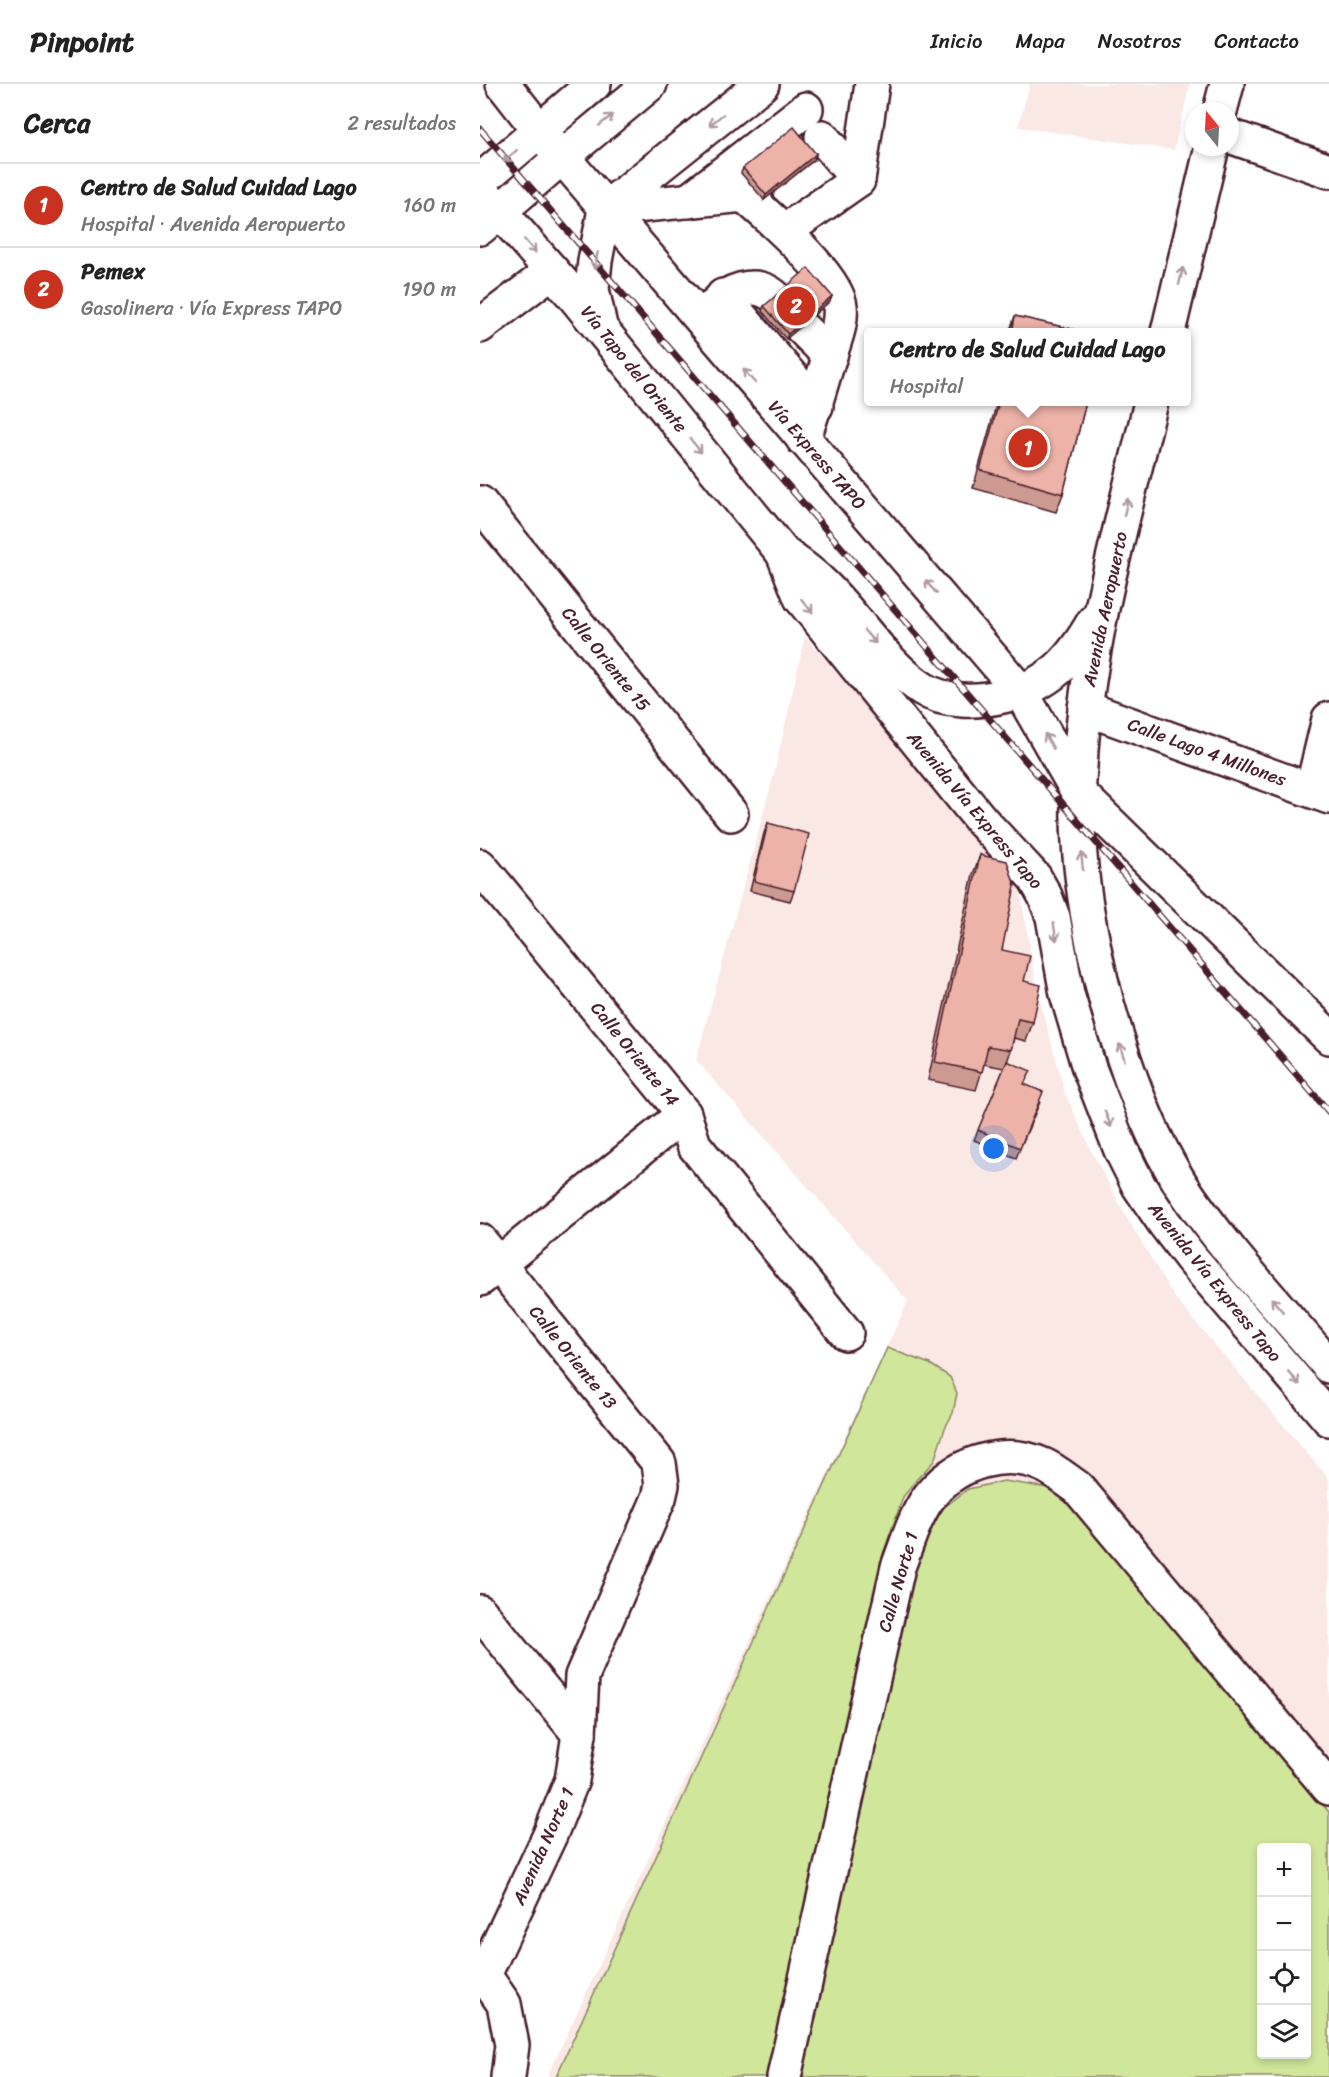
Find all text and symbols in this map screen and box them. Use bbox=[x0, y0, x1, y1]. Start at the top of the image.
text: Pinpoint bbox=[30, 17, 134, 66]
text: Inicio bbox=[930, 22, 982, 60]
text: Mapa bbox=[1015, 22, 1065, 60]
text: Nosotros bbox=[1098, 22, 1181, 60]
text: Contacto bbox=[1214, 22, 1299, 60]
text: Cerca bbox=[24, 100, 90, 146]
north arrow bbox=[1185, 102, 1239, 156]
text: 2 resultados bbox=[347, 106, 456, 141]
one-way arrow bbox=[598, 114, 614, 127]
one-way arrow bbox=[708, 114, 724, 127]
one-way arrow bbox=[502, 149, 518, 162]
text: Centro de Salud Cuidad Lago bbox=[81, 168, 357, 207]
text: 1 bbox=[39, 188, 48, 223]
text: 160 m bbox=[403, 188, 456, 223]
text: Hospital · Avenida Aeropuerto bbox=[81, 207, 345, 242]
one-way arrow bbox=[523, 238, 537, 253]
one-way arrow bbox=[590, 251, 601, 271]
text: Pemex bbox=[81, 252, 145, 291]
one-way arrow bbox=[1176, 266, 1188, 285]
text: 2 bbox=[38, 272, 49, 307]
text: 190 m bbox=[402, 272, 456, 307]
pin: 2 bbox=[776, 284, 816, 328]
text: Gasolinera · Vía Express TAPO bbox=[81, 291, 342, 326]
street label: Vía Tapo del Oriente bbox=[572, 298, 696, 440]
popup bbox=[864, 328, 1191, 406]
text: Centro de Salud Cuidad Lago bbox=[890, 330, 1165, 369]
one-way arrow bbox=[742, 369, 756, 384]
text: Hospital bbox=[890, 369, 963, 404]
street label: Vía Express TAPO bbox=[760, 392, 874, 518]
pin: 1 bbox=[1008, 426, 1048, 470]
one-way arrow bbox=[690, 438, 703, 454]
one-way arrow bbox=[1121, 498, 1133, 517]
street label: Avenida Aeropuerto bbox=[1073, 529, 1137, 690]
one-way arrow bbox=[924, 580, 938, 595]
one-way arrow bbox=[800, 598, 813, 614]
street label: Calle Oriente 15 bbox=[553, 599, 659, 719]
one-way arrow bbox=[863, 629, 877, 644]
street label: Calle Lago 4 Millones bbox=[1123, 708, 1292, 796]
street label: Avenida Vía Express Tapo bbox=[898, 723, 1051, 897]
one-way arrow bbox=[1043, 733, 1055, 750]
one-way arrow bbox=[1076, 852, 1087, 872]
one-way arrow bbox=[1050, 922, 1061, 941]
street label: Calle Oriente 14 bbox=[582, 994, 688, 1114]
one-way arrow bbox=[1115, 1043, 1126, 1062]
one-way arrow bbox=[1103, 1109, 1114, 1128]
your location bbox=[979, 1134, 1008, 1163]
street label: Avenida Vía Express Tapo bbox=[1139, 1194, 1290, 1370]
street label: Calle Oriente 13 bbox=[521, 1298, 625, 1416]
one-way arrow bbox=[1270, 1298, 1284, 1313]
one-way arrow bbox=[1287, 1370, 1301, 1385]
street label: Calle Norte 1 bbox=[868, 1528, 928, 1636]
street label: Avenida Norte 1 bbox=[502, 1782, 583, 1911]
map controls bbox=[1257, 1843, 1311, 2059]
button: + bbox=[1257, 1843, 1311, 1897]
button: − bbox=[1257, 1897, 1311, 1951]
button: locate bbox=[1257, 1951, 1311, 2005]
button: layers bbox=[1257, 2005, 1311, 2059]

